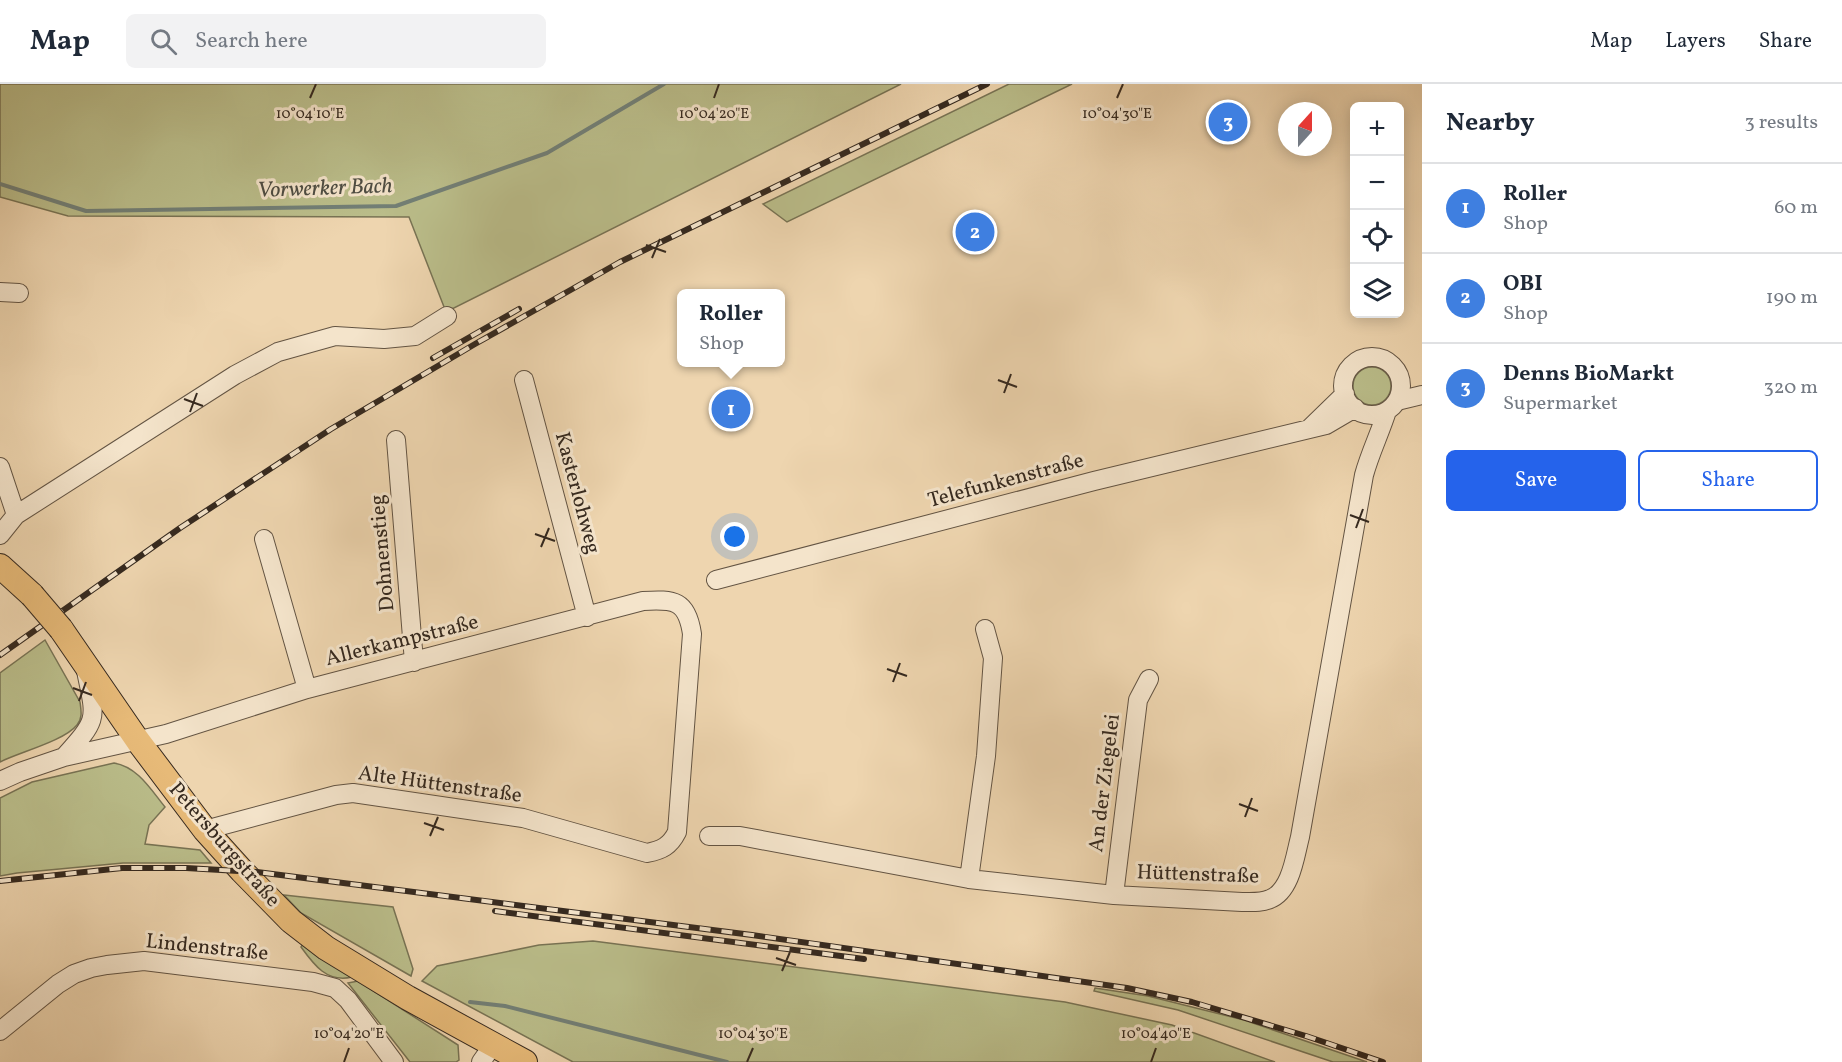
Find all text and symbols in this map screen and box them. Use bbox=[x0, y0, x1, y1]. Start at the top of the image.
search box bbox=[126, 14, 546, 68]
text: Map bbox=[30, 22, 90, 61]
icon: search bbox=[147, 25, 180, 58]
text: Search here bbox=[195, 26, 308, 57]
text: Map bbox=[1590, 27, 1632, 56]
text: Layers bbox=[1665, 27, 1726, 56]
text: Share bbox=[1759, 27, 1812, 56]
pin: 3 bbox=[1208, 99, 1248, 144]
north arrow bbox=[1278, 102, 1332, 156]
map controls bbox=[1350, 102, 1404, 318]
button: + bbox=[1350, 102, 1404, 156]
text: 10°04'10"E bbox=[276, 104, 344, 125]
text: 10°04'20"E bbox=[679, 104, 749, 125]
text: 10°04'30"E bbox=[1082, 104, 1152, 125]
text: Nearby bbox=[1446, 105, 1535, 141]
text: 3 results bbox=[1744, 109, 1818, 137]
button: − bbox=[1350, 156, 1404, 210]
water label: Vorwerker Bach bbox=[257, 171, 393, 207]
text: Roller bbox=[1503, 179, 1567, 210]
text: 1 bbox=[1461, 194, 1470, 222]
text: 60 m bbox=[1774, 194, 1818, 222]
pin: 2 bbox=[956, 210, 994, 254]
button: locate bbox=[1350, 210, 1404, 264]
text: Shop bbox=[1503, 210, 1548, 238]
button: layers bbox=[1350, 264, 1404, 318]
text: OBI bbox=[1503, 269, 1543, 300]
text: 2 bbox=[1460, 284, 1471, 312]
text: 190 m bbox=[1766, 284, 1818, 312]
popup bbox=[677, 289, 785, 367]
text: Roller bbox=[699, 299, 763, 330]
text: Shop bbox=[1503, 300, 1548, 328]
text: Shop bbox=[699, 330, 744, 358]
text: Denns BioMarkt bbox=[1503, 359, 1674, 390]
text: 3 bbox=[1460, 374, 1471, 402]
text: 320 m bbox=[1763, 374, 1818, 402]
pin: 1 bbox=[712, 386, 750, 432]
text: Supermarket bbox=[1503, 390, 1618, 418]
street label: Kasterlohweg bbox=[547, 429, 607, 557]
street label: Telefunkenstraße bbox=[925, 446, 1087, 516]
button: Save bbox=[1446, 450, 1626, 511]
button: Share bbox=[1638, 450, 1818, 511]
street label: Dohnenstieg bbox=[363, 493, 403, 613]
your location bbox=[720, 522, 749, 551]
street label: Allerkampstraße bbox=[322, 608, 482, 674]
street label: An der Ziegelei bbox=[1082, 712, 1128, 854]
street label: Alte Hüttenstraße bbox=[356, 759, 524, 811]
street label: Petersburgstraße bbox=[161, 776, 287, 914]
street label: Hüttenstraße bbox=[1136, 858, 1260, 892]
street label: Lindenstraße bbox=[144, 927, 270, 969]
text: 10°04'20"E bbox=[314, 1024, 384, 1045]
text: 10°04'30"E bbox=[718, 1024, 788, 1045]
text: 10°04'40"E bbox=[1121, 1024, 1191, 1045]

